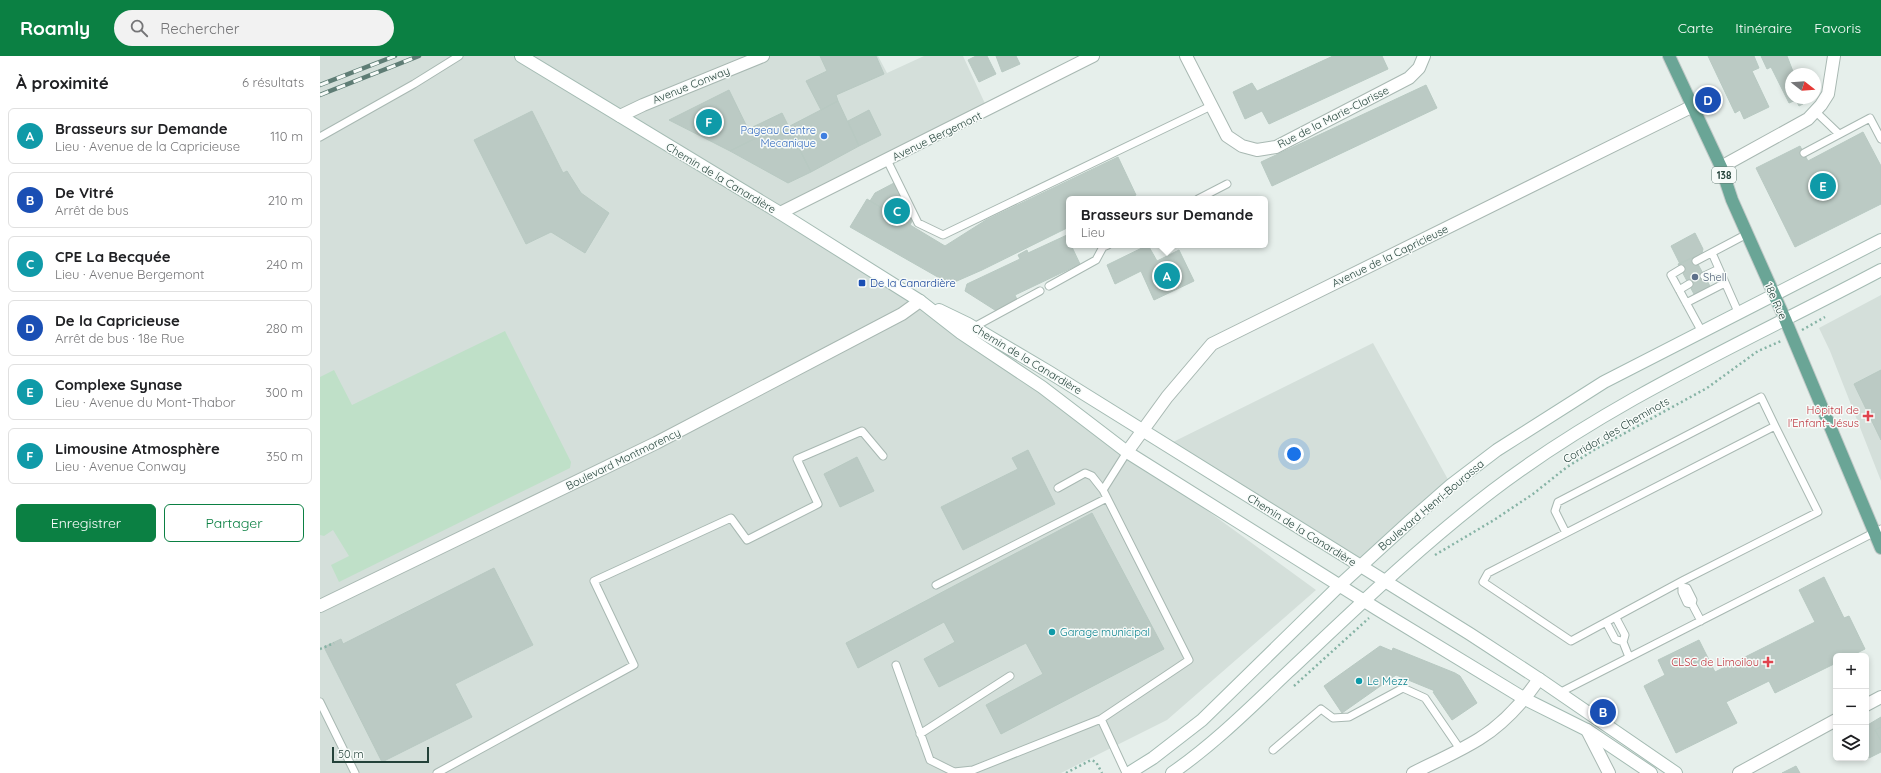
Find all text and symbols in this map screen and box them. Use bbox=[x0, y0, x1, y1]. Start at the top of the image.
search box bbox=[114, 10, 394, 46]
text: Roamly bbox=[20, 16, 90, 40]
icon: search bbox=[128, 17, 150, 39]
text: Rechercher bbox=[160, 19, 239, 38]
text: Carte bbox=[1678, 19, 1713, 37]
text: Itinéraire bbox=[1735, 19, 1792, 37]
text: Favoris bbox=[1814, 19, 1861, 37]
street label: Avenue Conway bbox=[650, 63, 732, 107]
north arrow bbox=[1785, 68, 1821, 104]
text: À proximité bbox=[16, 72, 109, 93]
text: 6 résultats bbox=[242, 74, 304, 90]
street label: Rue de la Marie-Clarisse bbox=[1275, 83, 1391, 151]
pin: D bbox=[1695, 85, 1721, 115]
pin: F bbox=[696, 107, 722, 137]
street label: Avenue Bergemont bbox=[890, 108, 984, 164]
text: Brasseurs sur Demande bbox=[55, 119, 228, 138]
place label: Pageau Centre Mecanique bbox=[740, 123, 816, 150]
text: A bbox=[26, 128, 34, 144]
text: 110 m bbox=[270, 128, 303, 144]
marker: Pageau Centre Mecanique bbox=[819, 131, 829, 141]
text: Lieu · Avenue de la Capricieuse bbox=[55, 138, 240, 154]
street label: Chemin de la Canardière bbox=[663, 140, 779, 216]
road number: 138 bbox=[1712, 167, 1736, 183]
pin: E bbox=[1810, 171, 1836, 201]
text: De Vitré bbox=[55, 183, 114, 202]
text: B bbox=[26, 192, 34, 208]
text: 210 m bbox=[268, 192, 303, 208]
pin: C bbox=[884, 196, 910, 226]
popup bbox=[1066, 196, 1268, 248]
text: Arrêt de bus bbox=[55, 202, 129, 218]
text: Brasseurs sur Demande bbox=[1081, 205, 1253, 224]
street label: Avenue de la Capricieuse bbox=[1330, 222, 1450, 290]
text: Lieu bbox=[1081, 224, 1105, 240]
text: CPE La Becquée bbox=[55, 247, 171, 266]
text: C bbox=[26, 256, 34, 272]
text: 240 m bbox=[266, 256, 303, 272]
pin: A bbox=[1154, 261, 1180, 291]
text: Lieu · Avenue Bergemont bbox=[55, 266, 205, 282]
place label: Shell bbox=[1703, 270, 1727, 284]
marker: Shell bbox=[1690, 272, 1700, 282]
place label: De la Canardière bbox=[870, 276, 956, 290]
marker: De la Canardière bbox=[857, 278, 867, 288]
street label: 18e Rue bbox=[1762, 280, 1790, 322]
text: De la Capricieuse bbox=[55, 311, 180, 330]
text: D bbox=[25, 320, 35, 336]
text: 280 m bbox=[266, 320, 303, 336]
street label: Chemin de la Canardière bbox=[969, 321, 1085, 397]
text: Arrêt de bus · 18e Rue bbox=[55, 330, 184, 346]
text: Complexe Synase bbox=[55, 375, 182, 394]
text: E bbox=[26, 384, 34, 400]
text: 300 m bbox=[265, 384, 303, 400]
text: Lieu · Avenue du Mont-Thabor bbox=[55, 394, 236, 410]
street label: Corridor des Cheminots bbox=[1560, 394, 1672, 466]
place label: Hôpital de l'Enfant-Jésus bbox=[1788, 403, 1859, 430]
marker: Hôpital de l'Enfant-Jésus bbox=[1862, 410, 1874, 422]
street label: Boulevard Montmorency bbox=[563, 425, 683, 493]
text: Limousine Atmosphère bbox=[55, 439, 220, 458]
your location bbox=[1284, 444, 1304, 464]
text: F bbox=[26, 448, 34, 464]
text: 350 m bbox=[266, 448, 303, 464]
street label: Boulevard Henri-Bourassa bbox=[1375, 457, 1487, 553]
text: Lieu · Avenue Conway bbox=[55, 458, 186, 474]
street label: Chemin de la Canardière bbox=[1245, 491, 1359, 569]
button: Enregistrer bbox=[16, 504, 156, 542]
button: Partager bbox=[164, 504, 304, 542]
place label: Garage municipal bbox=[1060, 625, 1150, 639]
marker: Garage municipal bbox=[1047, 627, 1057, 637]
map controls bbox=[1833, 653, 1869, 761]
button: + bbox=[1833, 653, 1869, 689]
place label: CLSC de Limoilou bbox=[1671, 655, 1759, 669]
marker: CLSC de Limoilou bbox=[1762, 656, 1774, 668]
place label: Le Mezz bbox=[1367, 674, 1408, 688]
marker: Le Mezz bbox=[1354, 676, 1364, 686]
button: − bbox=[1833, 689, 1869, 725]
pin: B bbox=[1590, 697, 1616, 727]
button: layers bbox=[1833, 725, 1869, 761]
scale bar bbox=[332, 745, 429, 764]
text: 50 m bbox=[338, 747, 364, 761]

